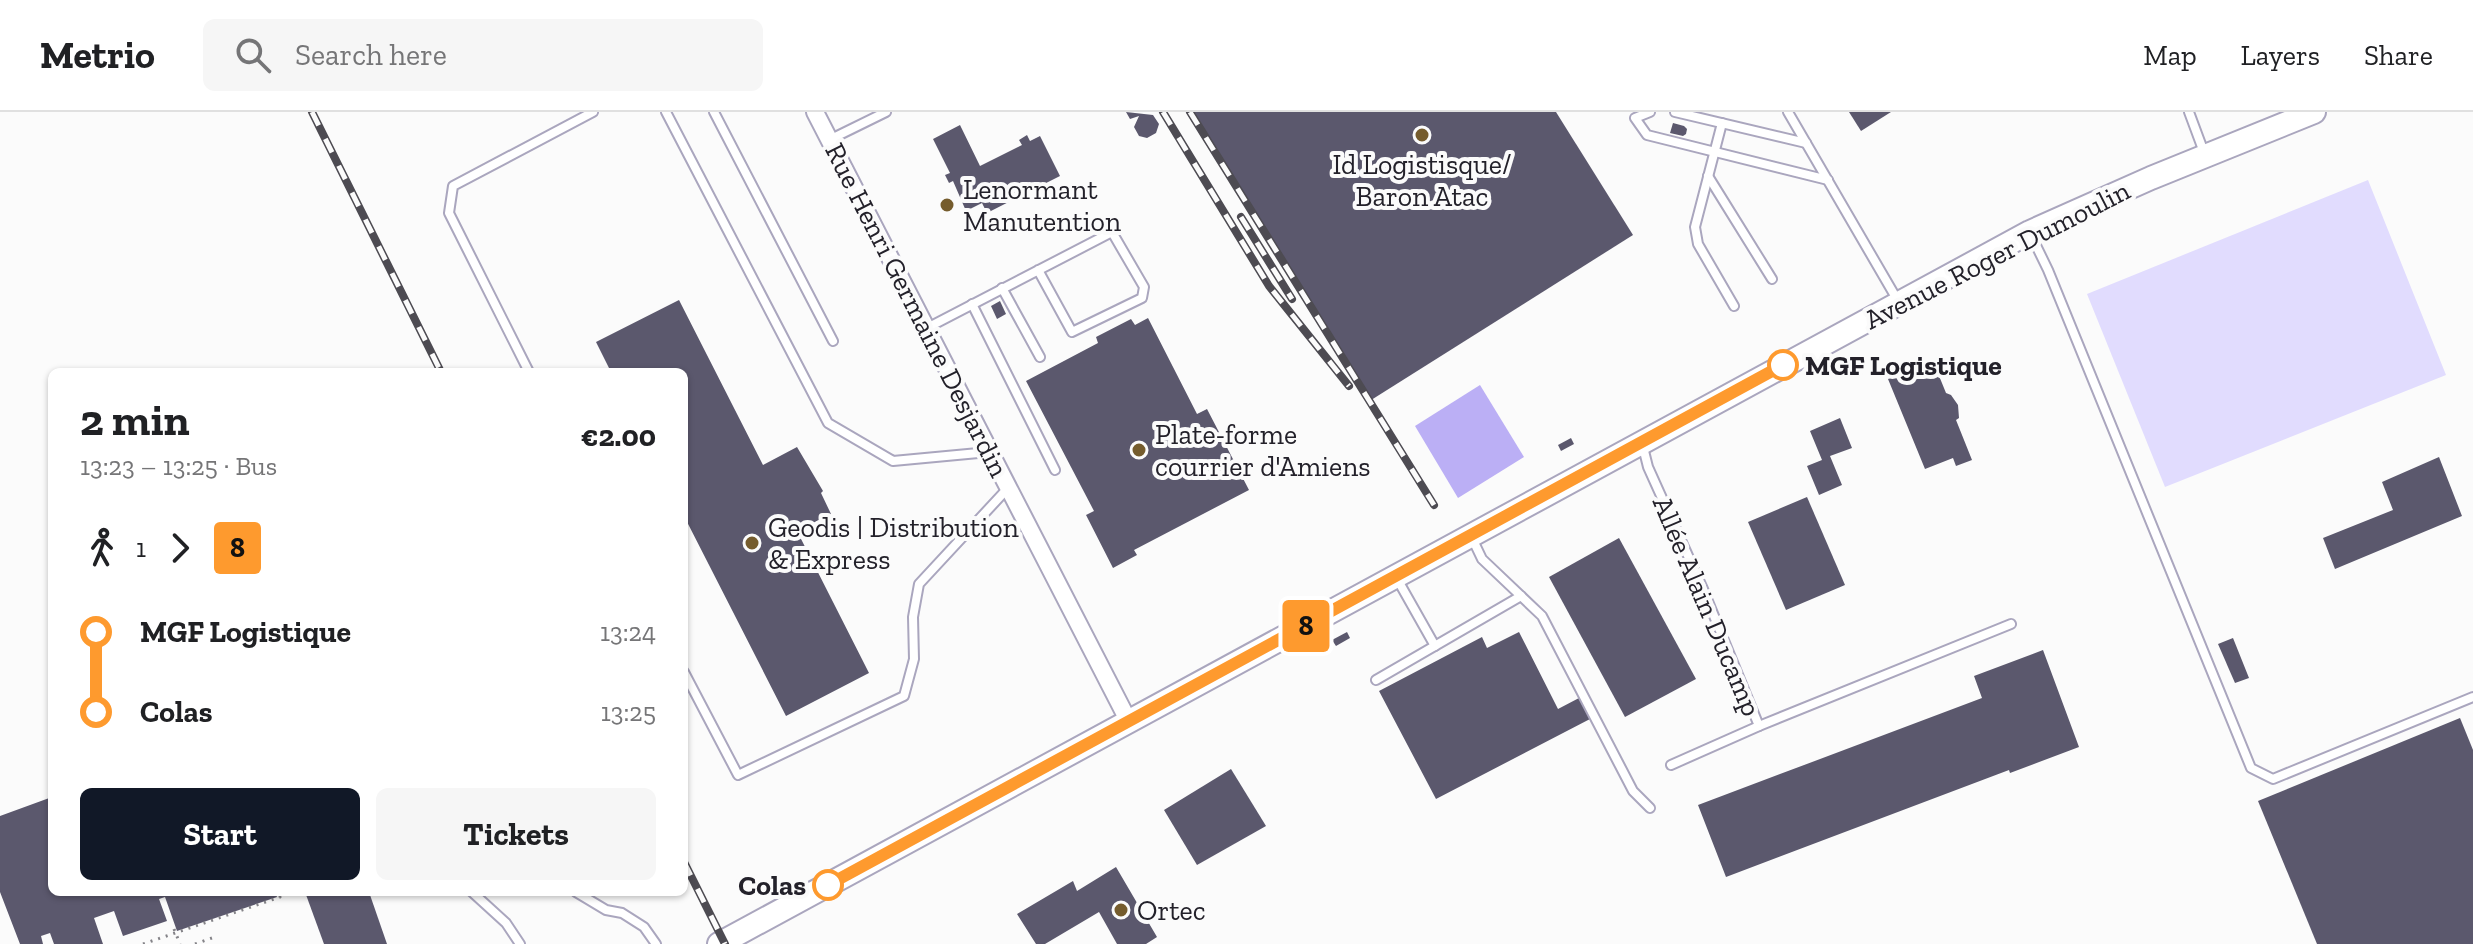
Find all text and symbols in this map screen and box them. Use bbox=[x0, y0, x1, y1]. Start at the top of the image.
search box bbox=[203, 19, 763, 91]
text: Metrio bbox=[40, 32, 155, 78]
icon: search bbox=[231, 33, 275, 77]
text: Search here bbox=[295, 37, 447, 73]
text: Map bbox=[2143, 39, 2197, 72]
text: Layers bbox=[2241, 39, 2320, 72]
text: Share bbox=[2364, 39, 2433, 72]
marker: Id Logistisque/ Baron Atac bbox=[1413, 126, 1431, 144]
street label: Rue Henri Germaine Desjardin bbox=[818, 138, 1016, 482]
place label: Id Logistisque/ Baron Atac bbox=[1332, 148, 1512, 213]
place label: Lenormant Manutention bbox=[963, 173, 1121, 238]
street label: Avenue Roger Dumoulin bbox=[1859, 174, 2135, 336]
marker: Lenormant Manutention bbox=[938, 196, 956, 214]
place label: MGF Logistique bbox=[1805, 349, 2002, 382]
marker: MGF Logistique bbox=[1768, 350, 1798, 380]
text: 2 min bbox=[80, 393, 190, 446]
text: €2.00 bbox=[581, 418, 656, 454]
place label: Plate-forme courrier d'Amiens bbox=[1155, 418, 1371, 483]
marker: Plate-forme courrier d'Amiens bbox=[1130, 441, 1148, 459]
text: 13:23 – 13:25 · Bus bbox=[80, 450, 277, 482]
street label: Allée Alain Ducamp bbox=[1646, 491, 1768, 721]
place label: Geodis | Distribution & Express bbox=[768, 511, 1019, 576]
icon: walk bbox=[80, 526, 124, 570]
icon: forward bbox=[158, 526, 202, 570]
text: 8 bbox=[230, 531, 245, 564]
text: 1 bbox=[136, 532, 146, 564]
marker: Geodis | Distribution & Express bbox=[743, 534, 761, 552]
line badge: 8 bbox=[1280, 600, 1332, 652]
text: 8 bbox=[1298, 609, 1314, 642]
text: MGF Logistique bbox=[140, 614, 351, 650]
text: 13:24 bbox=[600, 616, 656, 648]
text: Colas bbox=[140, 694, 213, 730]
text: 13:25 bbox=[601, 696, 656, 728]
button: Start bbox=[80, 788, 360, 880]
button: Tickets bbox=[376, 788, 656, 880]
place label: Colas bbox=[738, 869, 806, 902]
marker: Colas bbox=[813, 870, 843, 900]
place label: Ortec bbox=[1137, 894, 1206, 927]
marker: Ortec bbox=[1112, 901, 1130, 919]

